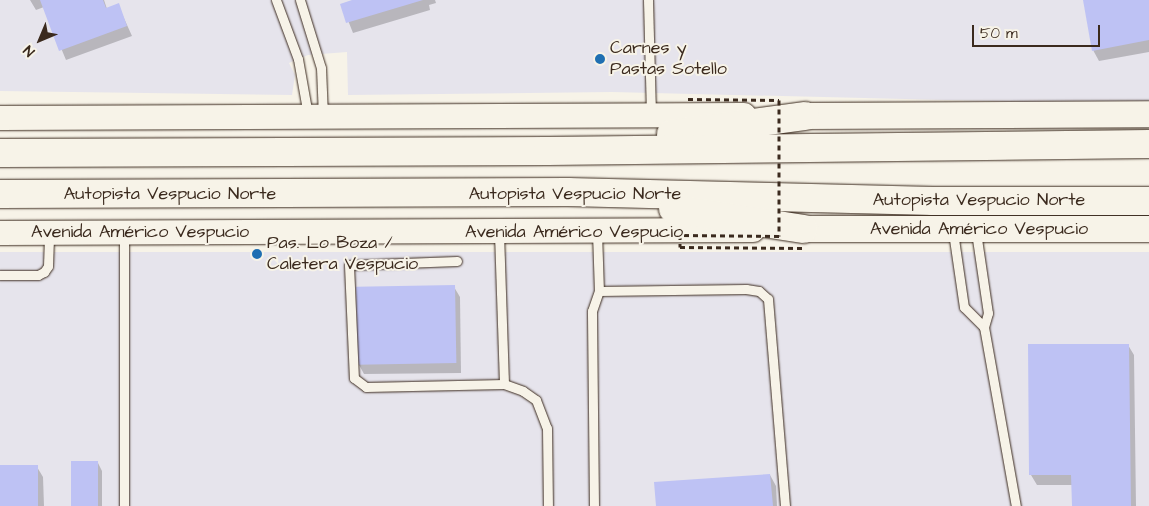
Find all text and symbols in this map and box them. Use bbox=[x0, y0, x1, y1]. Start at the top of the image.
north arrow bbox=[15, 15, 65, 65]
scale bar bbox=[974, 15, 1102, 47]
text: 50 m bbox=[980, 23, 1018, 44]
place label: Carnes y Pastas Sotello bbox=[610, 38, 727, 80]
text: N bbox=[19, 40, 40, 61]
marker: Carnes y Pastas Sotello bbox=[594, 53, 606, 65]
street label: Autopista Vespucio Norte bbox=[64, 183, 276, 205]
street label: Autopista Vespucio Norte bbox=[469, 183, 681, 205]
street label: Autopista Vespucio Norte bbox=[873, 189, 1085, 211]
street label: Avenida Américo Vespucio bbox=[870, 218, 1088, 240]
street label: Avenida Américo Vespucio bbox=[31, 221, 249, 243]
street label: Avenida Américo Vespucio bbox=[465, 221, 683, 243]
place label: Pas. Lo Boza / Caletera Vespucio bbox=[267, 233, 418, 276]
marker: Pas. Lo Boza / Caletera Vespucio bbox=[251, 248, 263, 260]

